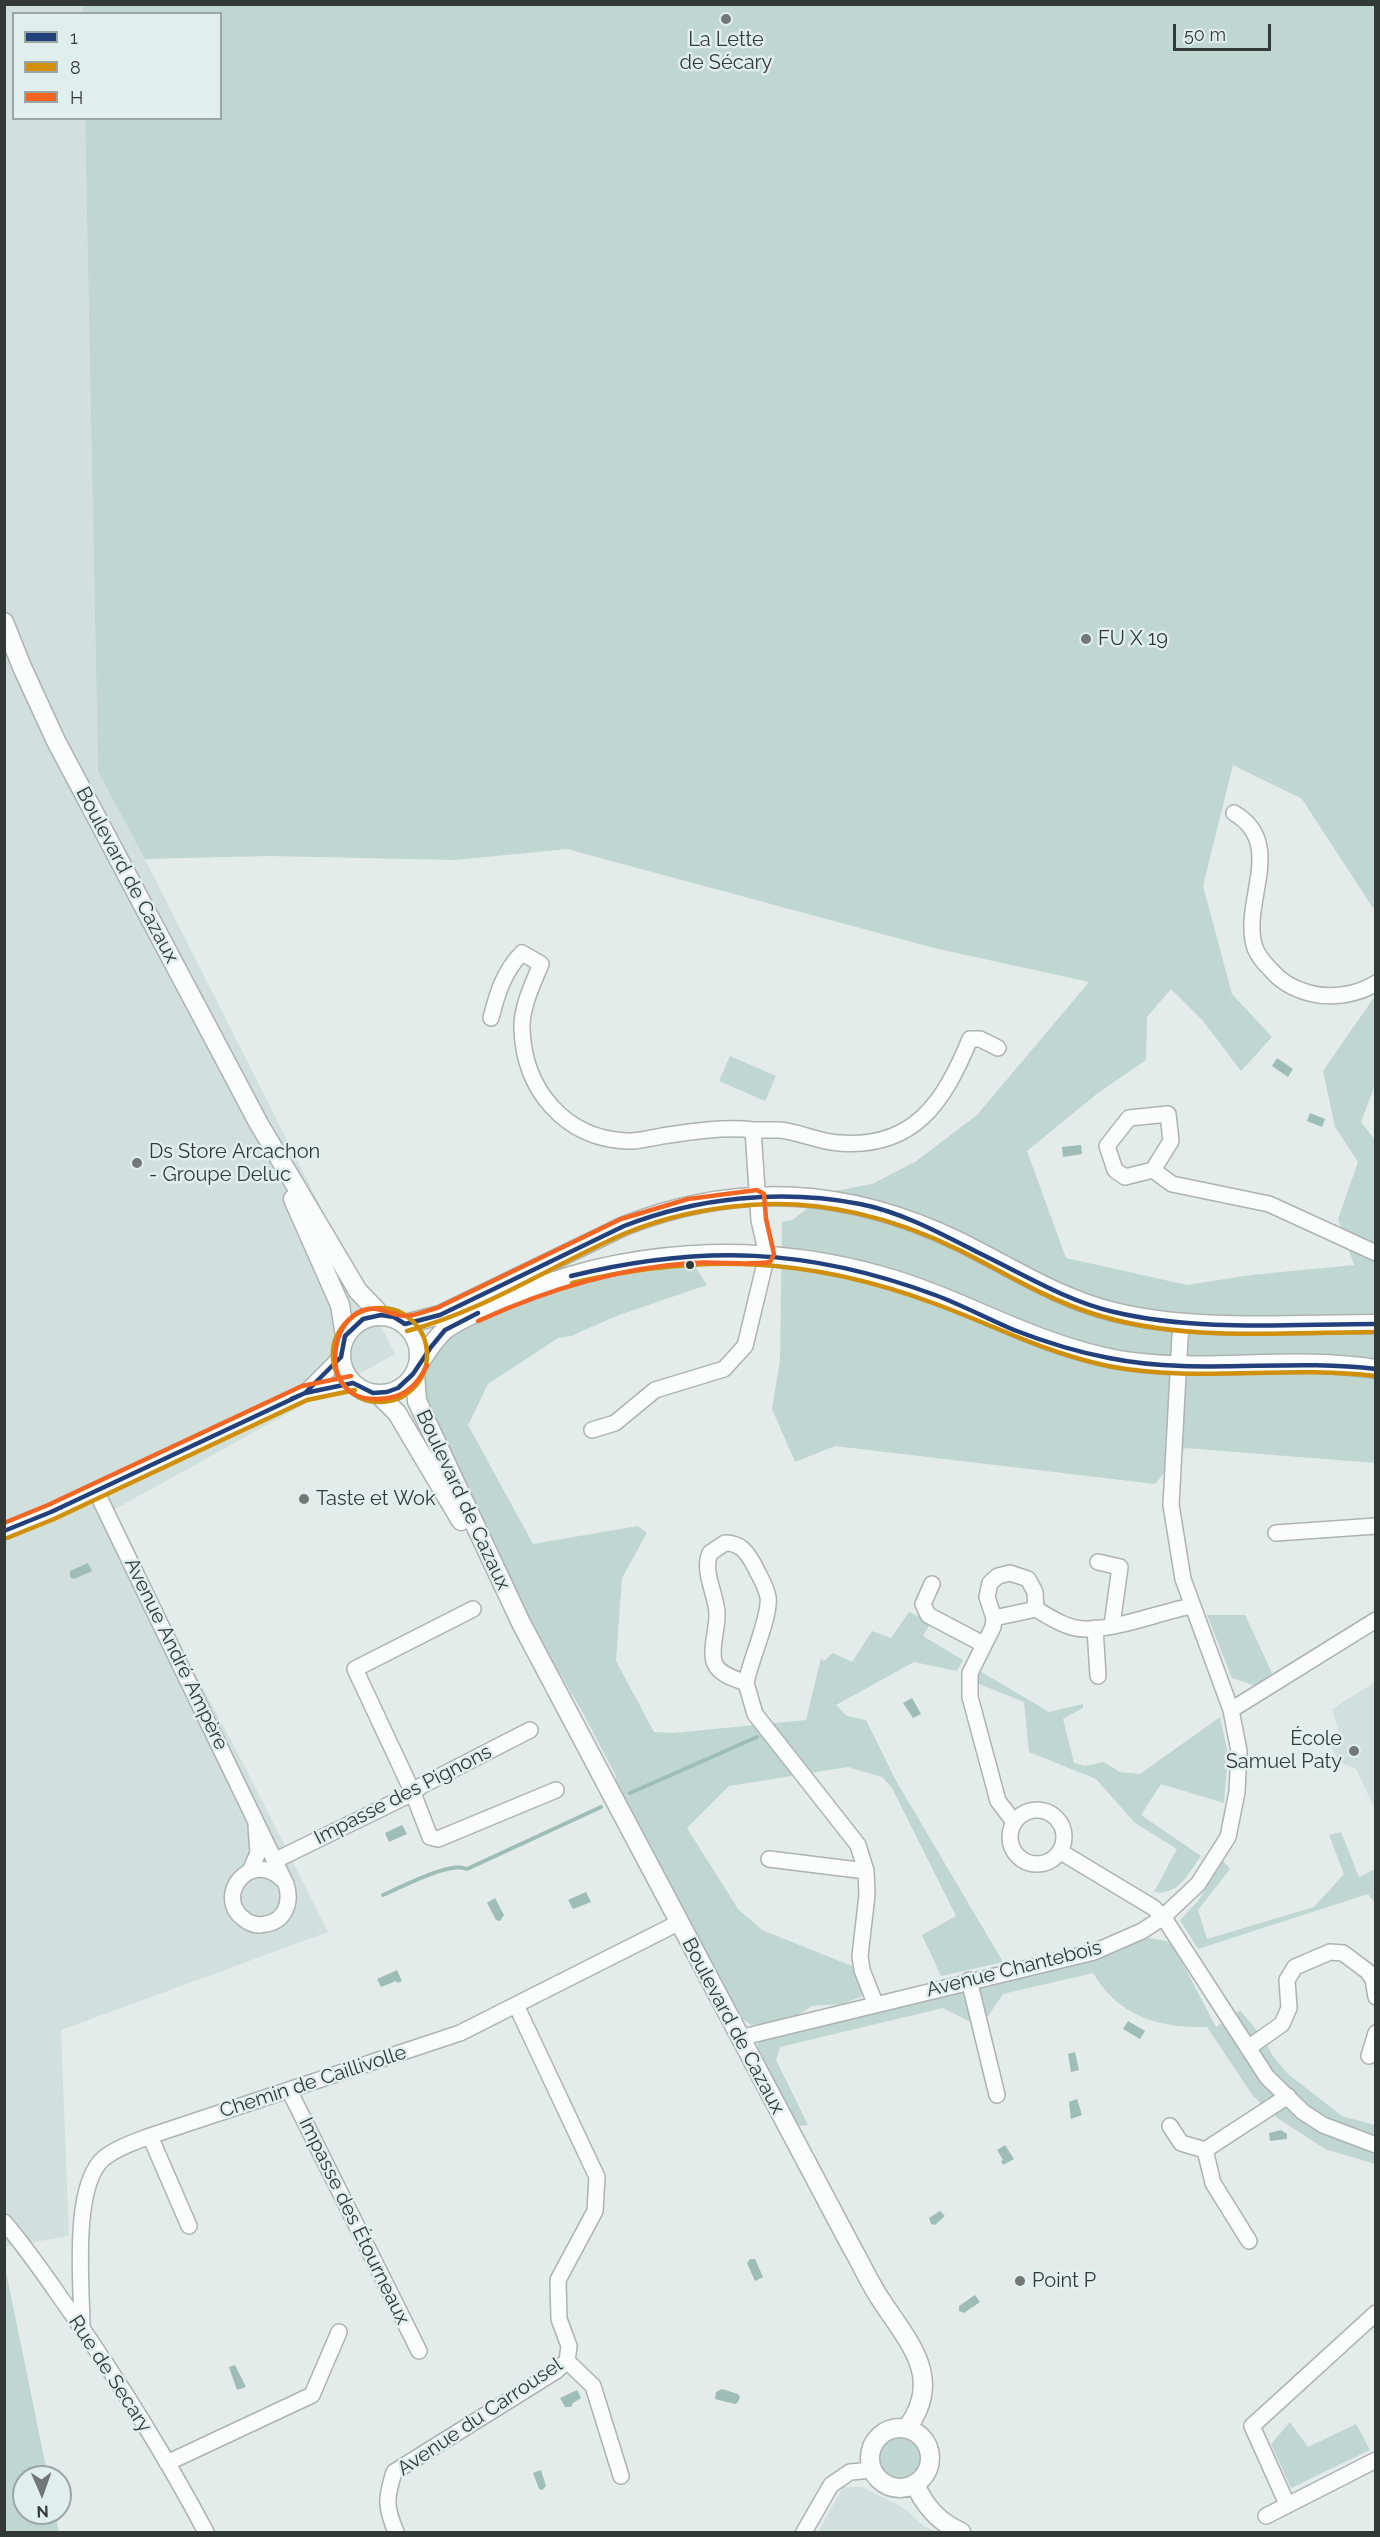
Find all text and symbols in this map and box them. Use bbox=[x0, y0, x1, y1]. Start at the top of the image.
legend bbox=[12, 12, 222, 120]
marker: La Lette de Sécary bbox=[719, 12, 733, 26]
scale bar bbox=[1176, 12, 1274, 50]
text: 50 m bbox=[1184, 24, 1226, 45]
text: 1 bbox=[70, 27, 78, 48]
place label: La Lette de Sécary bbox=[680, 28, 772, 75]
text: 8 bbox=[70, 57, 81, 78]
text: H bbox=[70, 87, 83, 108]
place label: FU X 19 bbox=[1098, 627, 1168, 651]
marker: FU X 19 bbox=[1079, 632, 1093, 646]
street label: Boulevard de Cazaux bbox=[70, 783, 184, 967]
place label: Ds Store Arcachon - Groupe Deluc bbox=[149, 1140, 320, 1187]
marker: Ds Store Arcachon - Groupe Deluc bbox=[130, 1156, 144, 1170]
unlabelled marker bbox=[684, 1259, 696, 1271]
street label: Boulevard de Cazaux bbox=[411, 1406, 515, 1594]
place label: Taste et Wok bbox=[316, 1487, 436, 1511]
marker: Taste et Wok bbox=[297, 1492, 311, 1506]
street label: Avenue André Ampère bbox=[119, 1554, 233, 1754]
place label: École Samuel Paty bbox=[1226, 1727, 1342, 1774]
street label: Impasse des Pignons bbox=[310, 1740, 496, 1850]
marker: École Samuel Paty bbox=[1347, 1744, 1361, 1758]
street label: Boulevard de Cazaux bbox=[676, 1934, 790, 2118]
street label: Avenue Chantebois bbox=[924, 1936, 1104, 2002]
street label: Chemin de Caillivolle bbox=[217, 2040, 409, 2124]
street label: Impasse des Étourneaux bbox=[293, 2114, 415, 2328]
place label: Point P bbox=[1032, 2269, 1096, 2293]
marker: Point P bbox=[1013, 2274, 1027, 2288]
street label: Rue de Secary bbox=[63, 2311, 157, 2437]
street label: Avenue du Carrousel bbox=[393, 2353, 567, 2481]
north arrow bbox=[12, 2465, 72, 2525]
text: N bbox=[36, 2502, 49, 2521]

